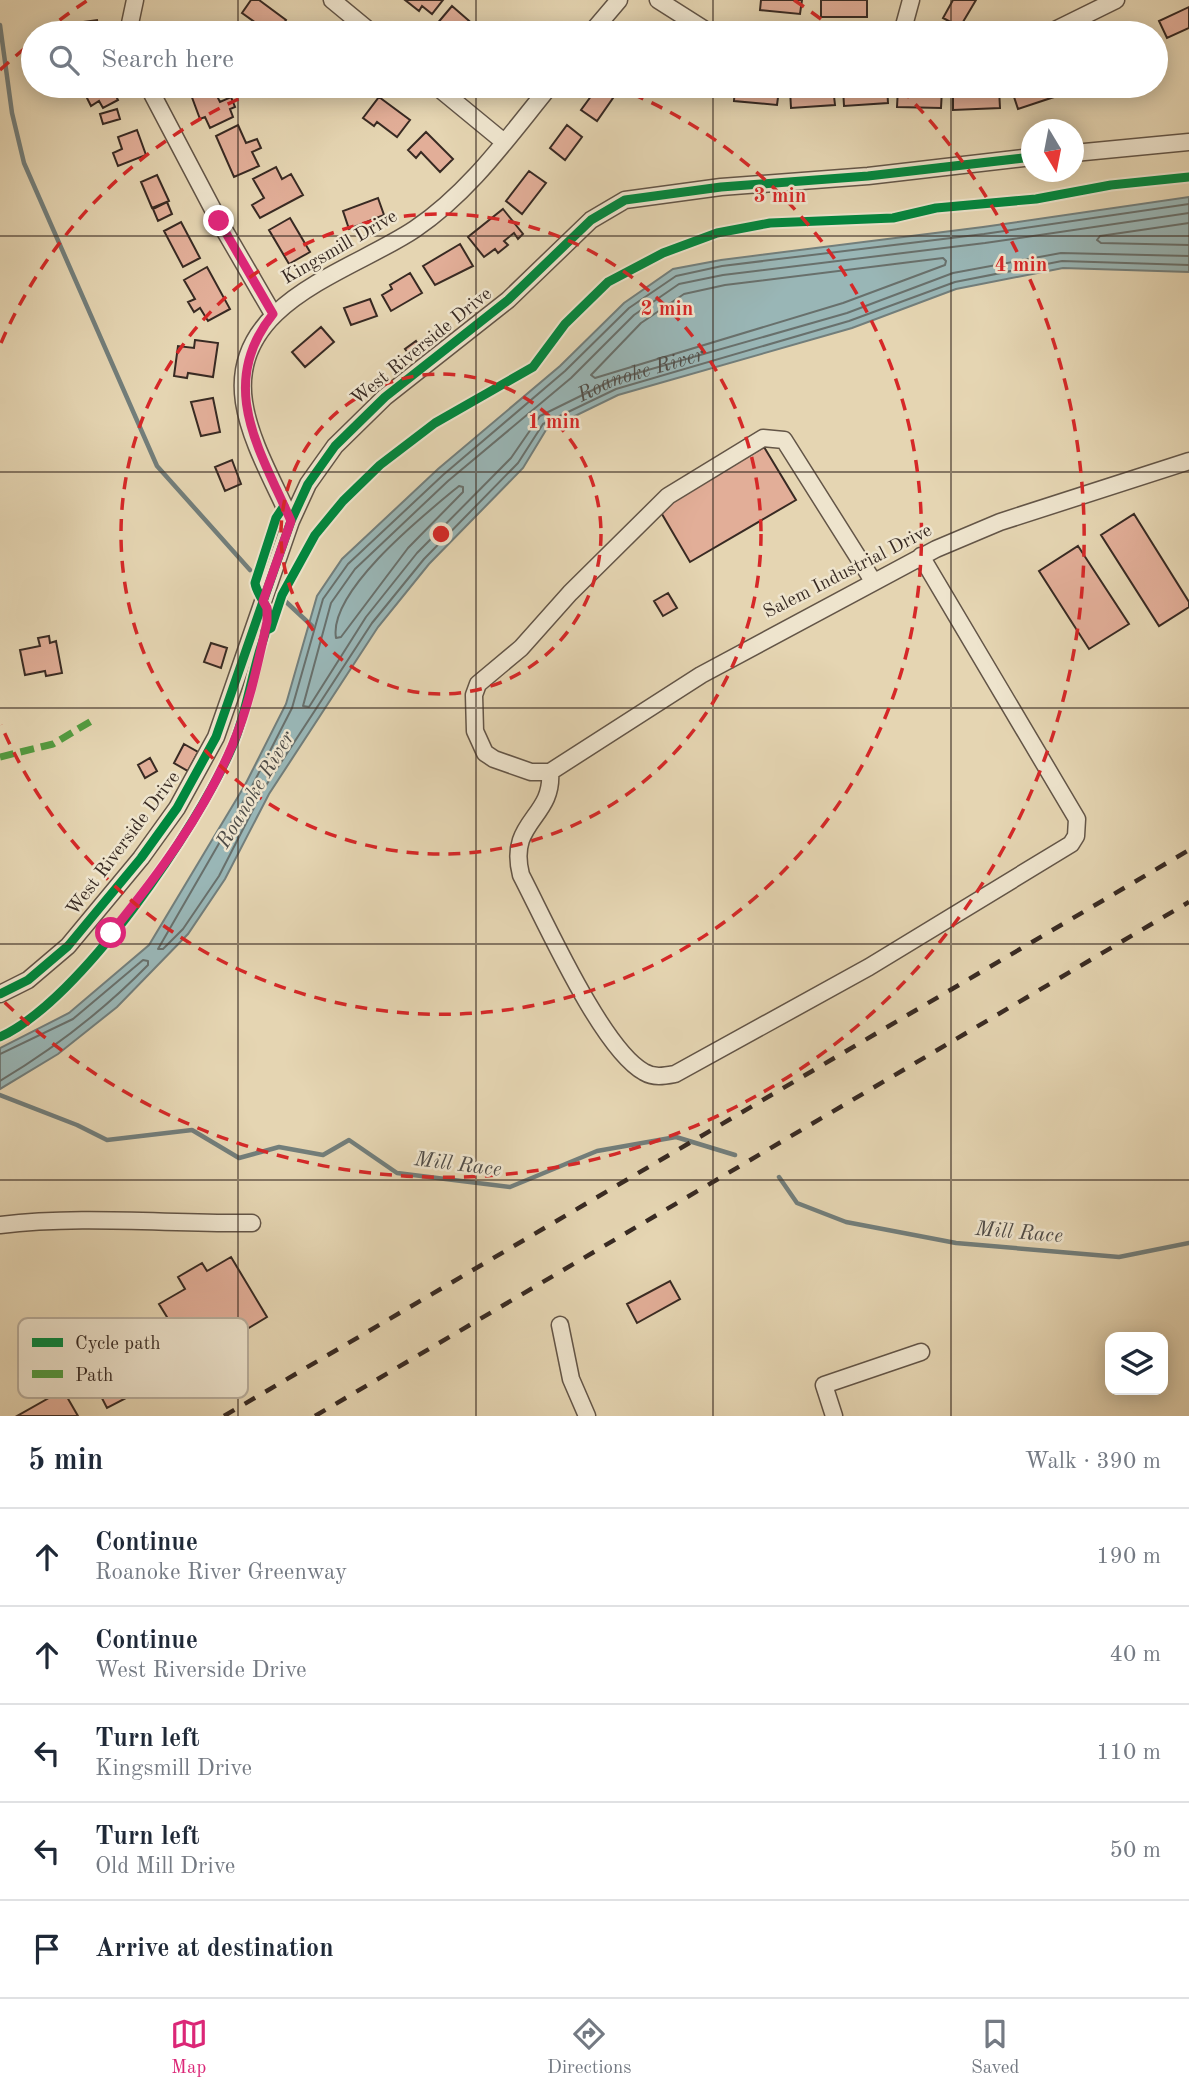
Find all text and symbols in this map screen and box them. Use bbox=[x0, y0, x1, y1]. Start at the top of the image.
search box bbox=[21, 21, 1168, 98]
icon: search bbox=[45, 41, 83, 79]
text: Search here bbox=[101, 47, 234, 73]
north arrow bbox=[1021, 119, 1084, 182]
text: 3 min bbox=[754, 186, 806, 207]
route end bbox=[203, 205, 234, 236]
street label: Kingsmill Drive bbox=[279, 207, 401, 289]
text: 4 min bbox=[995, 255, 1047, 276]
street label: West Riverside Drive bbox=[348, 285, 496, 409]
text: 2 min bbox=[641, 299, 693, 320]
water label: Roanoke River bbox=[573, 344, 707, 407]
text: 1 min bbox=[528, 412, 580, 433]
street label: Salem Industrial Drive bbox=[761, 521, 935, 623]
centre of rings bbox=[429, 522, 453, 546]
water label: Roanoke River bbox=[212, 727, 300, 853]
street label: West Riverside Drive bbox=[64, 768, 184, 920]
route start bbox=[95, 917, 126, 948]
water label: Mill Race bbox=[412, 1149, 503, 1181]
water label: Mill Race bbox=[973, 1219, 1064, 1247]
legend bbox=[18, 1318, 248, 1398]
map controls bbox=[1105, 1332, 1168, 1395]
button: layers bbox=[1105, 1332, 1168, 1395]
text: Cycle path bbox=[75, 1335, 161, 1354]
text: Path bbox=[75, 1367, 113, 1386]
text: 5 min bbox=[28, 1446, 103, 1476]
text: Walk · 390 m bbox=[1025, 1450, 1161, 1473]
text: Continue bbox=[95, 1530, 198, 1556]
icon: ahead bbox=[28, 1538, 66, 1576]
text: 190 m bbox=[1096, 1545, 1161, 1568]
text: Roanoke River Greenway bbox=[95, 1561, 347, 1584]
text: Continue bbox=[95, 1628, 198, 1654]
icon: ahead bbox=[28, 1636, 66, 1674]
text: 40 m bbox=[1110, 1643, 1161, 1666]
text: West Riverside Drive bbox=[95, 1659, 307, 1682]
text: Turn left bbox=[95, 1726, 200, 1752]
icon: left bbox=[28, 1734, 66, 1772]
text: 110 m bbox=[1096, 1741, 1161, 1764]
text: Kingsmill Drive bbox=[95, 1757, 252, 1780]
text: Turn left bbox=[95, 1824, 200, 1850]
icon: left bbox=[28, 1832, 66, 1870]
text: 50 m bbox=[1110, 1839, 1161, 1862]
text: Old Mill Drive bbox=[95, 1855, 235, 1878]
icon: arrive bbox=[28, 1930, 66, 1968]
text: Arrive at destination bbox=[95, 1936, 334, 1962]
tab: Map bbox=[170, 2015, 208, 2080]
tab: Directions bbox=[547, 2015, 632, 2080]
tab: Saved bbox=[971, 2015, 1019, 2080]

